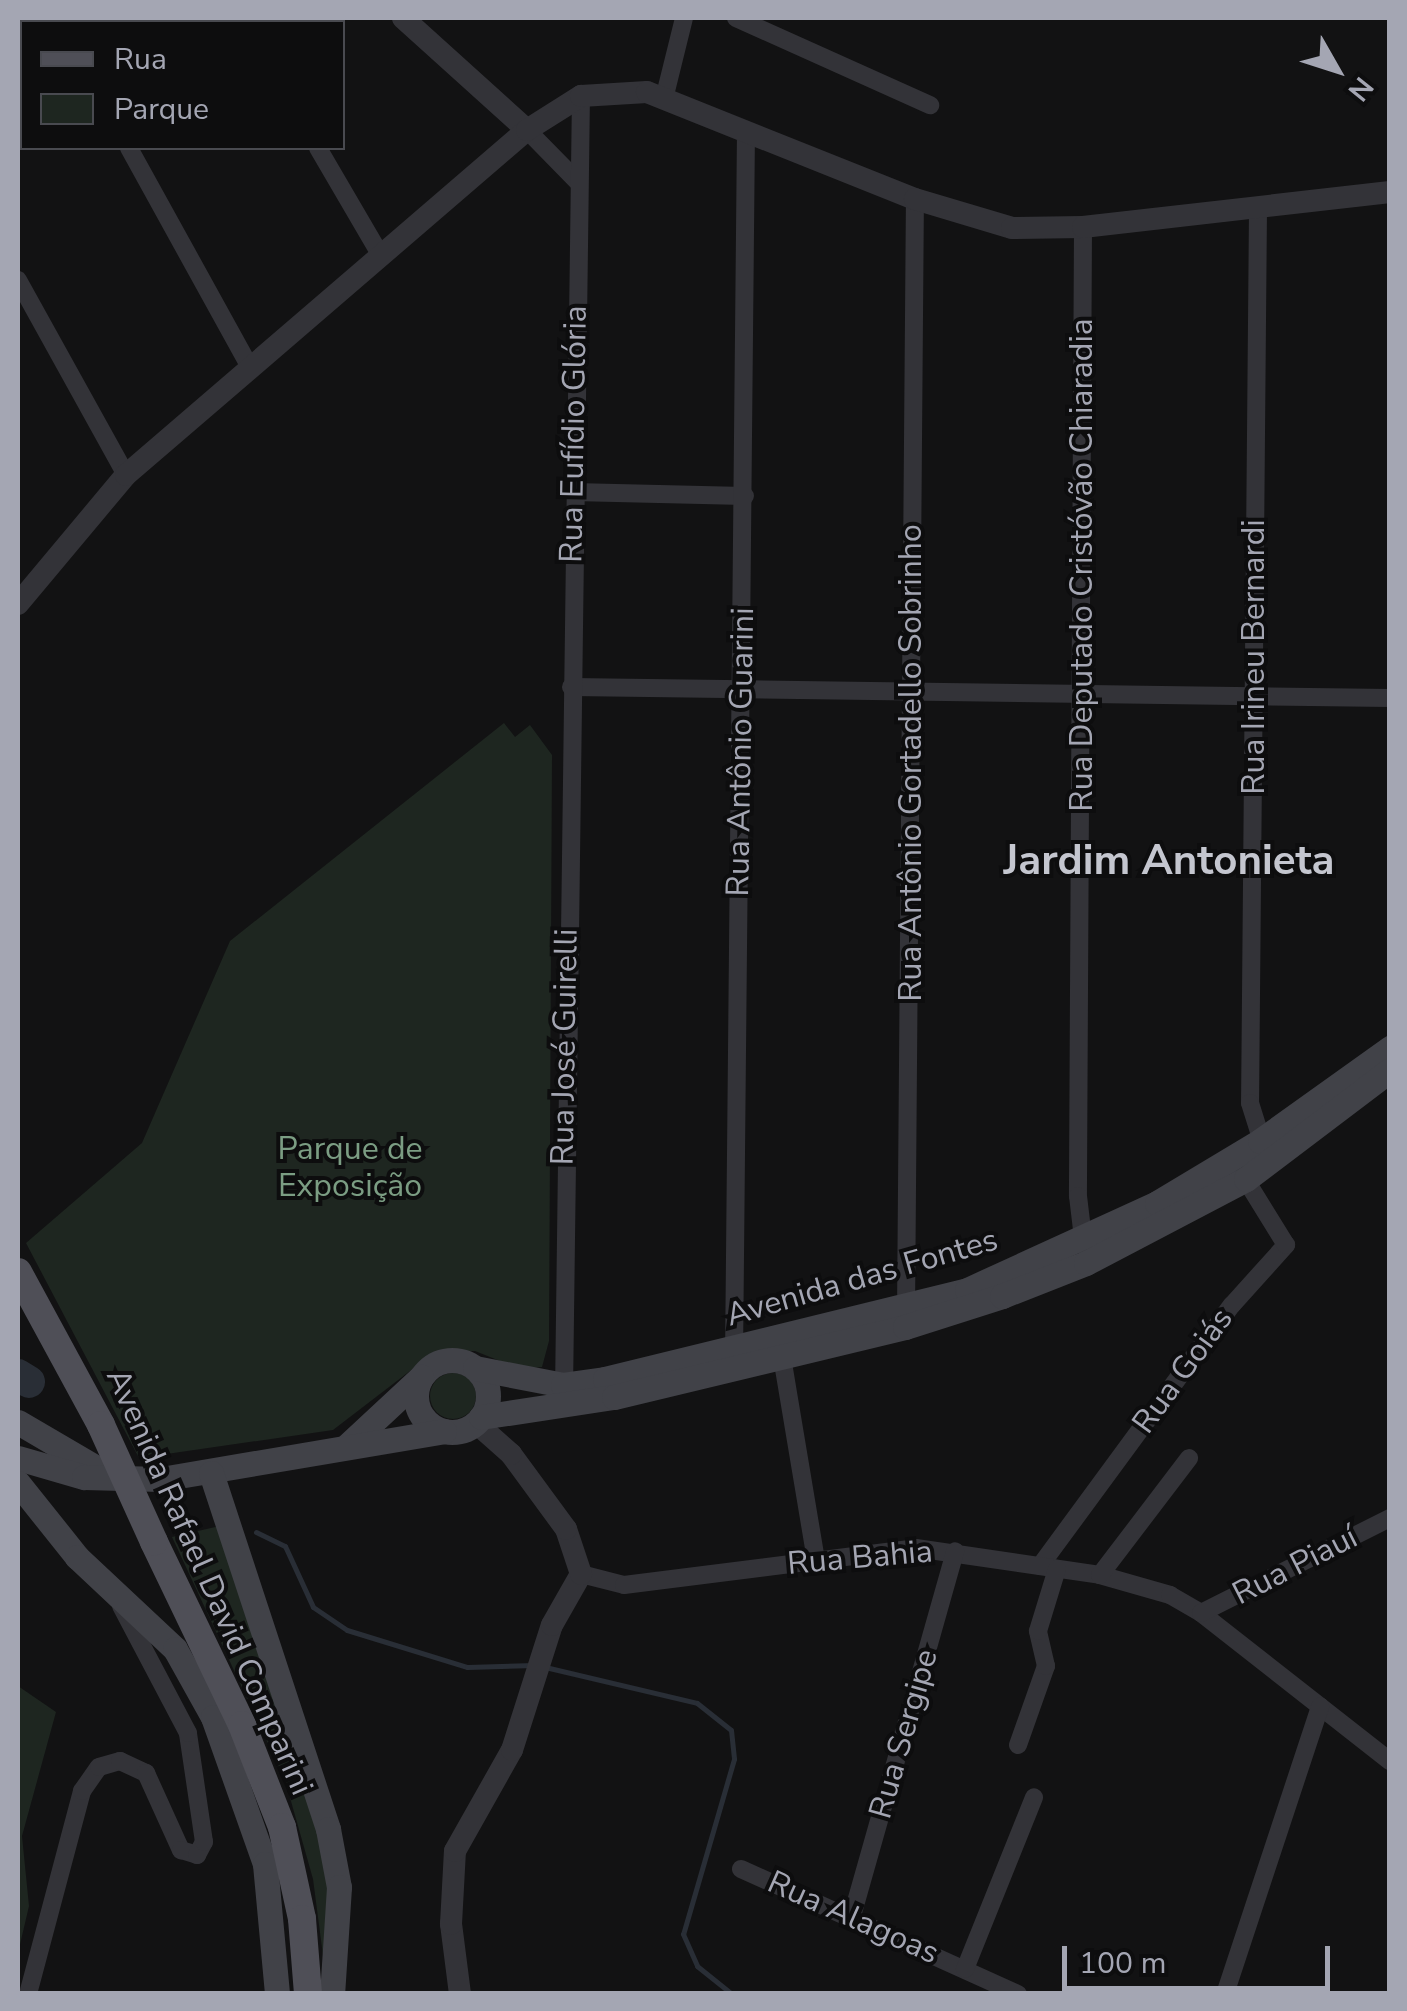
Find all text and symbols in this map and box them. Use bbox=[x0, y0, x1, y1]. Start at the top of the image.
legend bbox=[20, 20, 345, 150]
north arrow bbox=[1287, 20, 1387, 120]
text: Rua bbox=[114, 39, 167, 80]
text: N bbox=[1339, 69, 1382, 109]
text: Parque bbox=[114, 89, 209, 130]
street label: Rua Eufídio Glória bbox=[553, 305, 595, 563]
street label: Rua Deputado Cristóvão Chiaradia bbox=[1063, 318, 1101, 812]
street label: Rua Irineu Bernardi bbox=[1235, 519, 1273, 795]
street label: Rua Antônio Gortadello Sobrinho bbox=[892, 524, 930, 1002]
street label: Rua Antônio Guarini bbox=[719, 607, 763, 897]
district label: Jardim Antonieta bbox=[1003, 836, 1335, 886]
street label: Rua José Guirelli bbox=[544, 928, 586, 1166]
park label: Parque de Exposição bbox=[277, 1131, 423, 1206]
street label: Avenida das Fontes bbox=[722, 1221, 1002, 1335]
street label: Rua Goiás bbox=[1125, 1301, 1241, 1441]
street label: Avenida Rafael David Comparini bbox=[97, 1363, 321, 1801]
street label: Rua Piauí bbox=[1226, 1518, 1364, 1614]
street label: Rua Bahia bbox=[786, 1533, 934, 1583]
street label: Rua Sergipe bbox=[862, 1645, 946, 1823]
street label: Rua Alagoas bbox=[762, 1863, 944, 1973]
scale bar bbox=[1067, 1926, 1334, 1988]
text: 100 m bbox=[1079, 1943, 1166, 1984]

